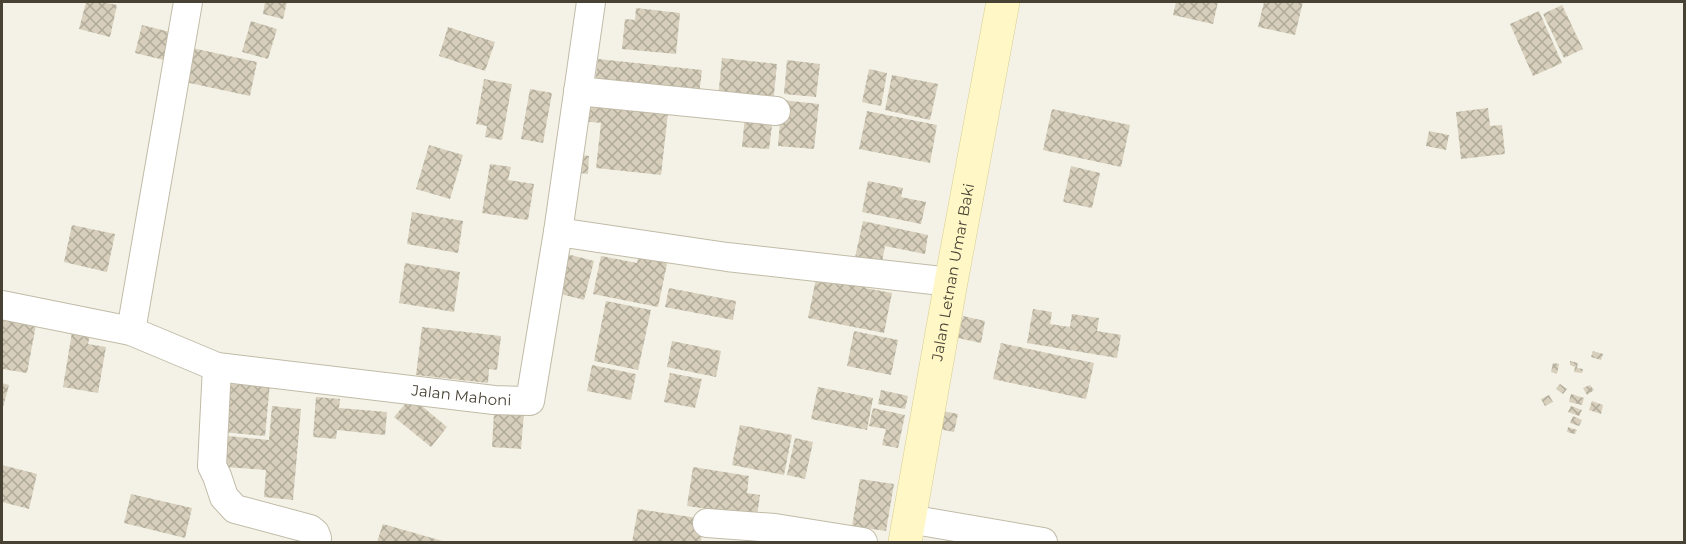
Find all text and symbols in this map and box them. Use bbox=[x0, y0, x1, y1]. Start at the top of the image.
street label: Jalan Letnan Umar Baki bbox=[927, 182, 978, 363]
street label: Jalan Mahoni bbox=[410, 380, 512, 409]

